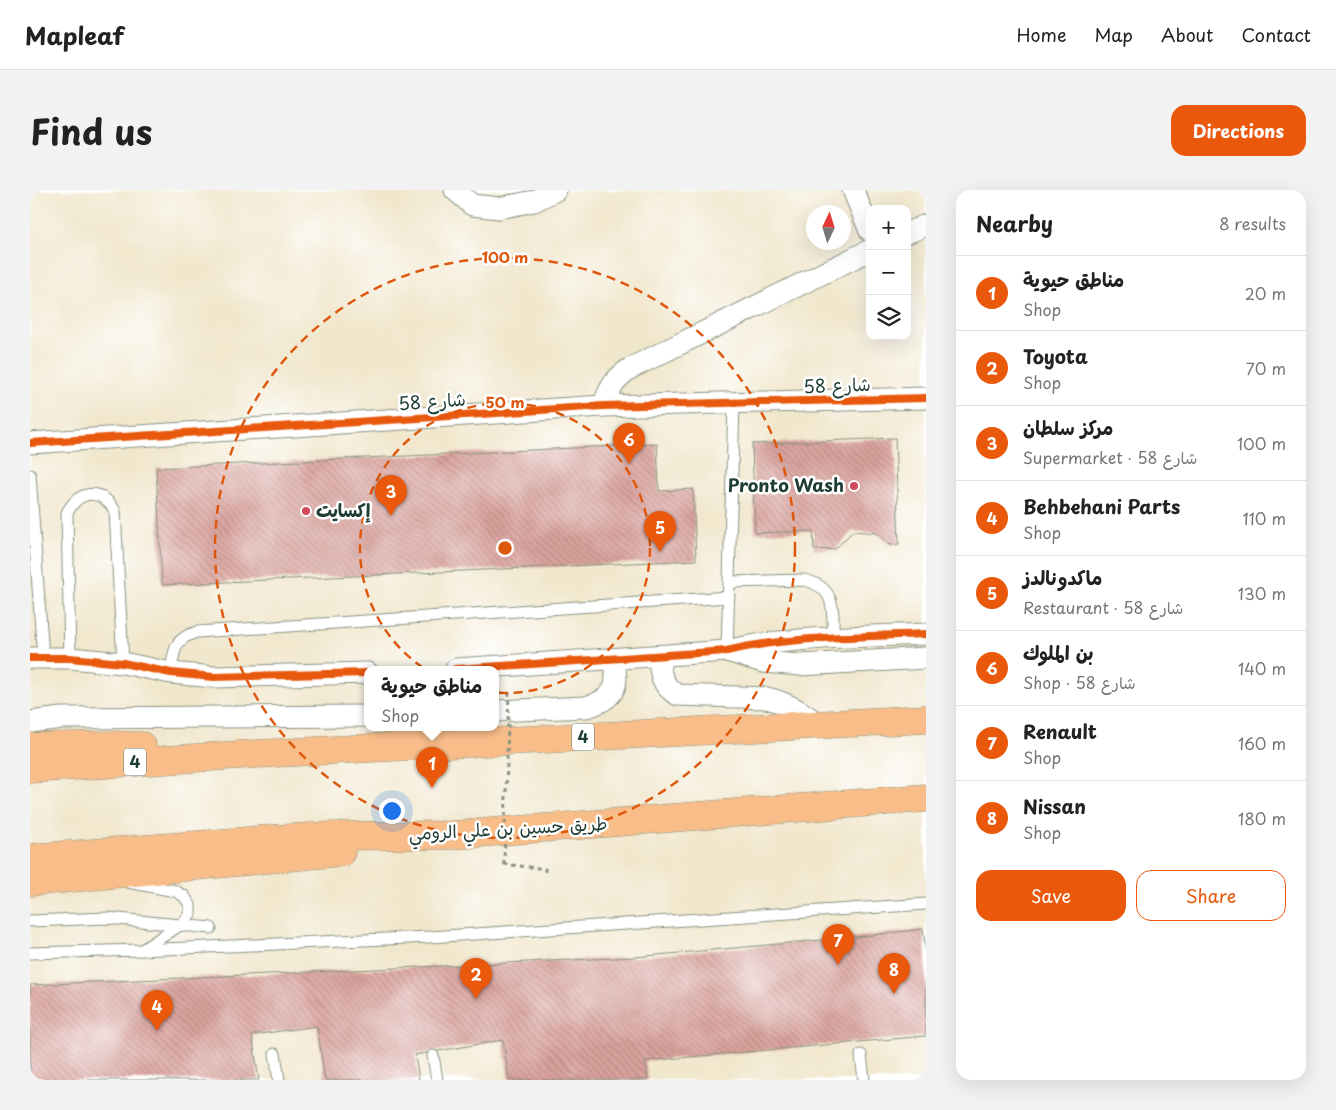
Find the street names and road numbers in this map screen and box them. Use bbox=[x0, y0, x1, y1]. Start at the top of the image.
street label: شارع 58 bbox=[803, 370, 871, 399]
street label: شارع 58 bbox=[397, 385, 467, 416]
road number: 4 bbox=[572, 724, 594, 750]
road number: 4 bbox=[124, 748, 146, 776]
street label: طريق حسين بن علي الرومي bbox=[408, 809, 608, 850]

